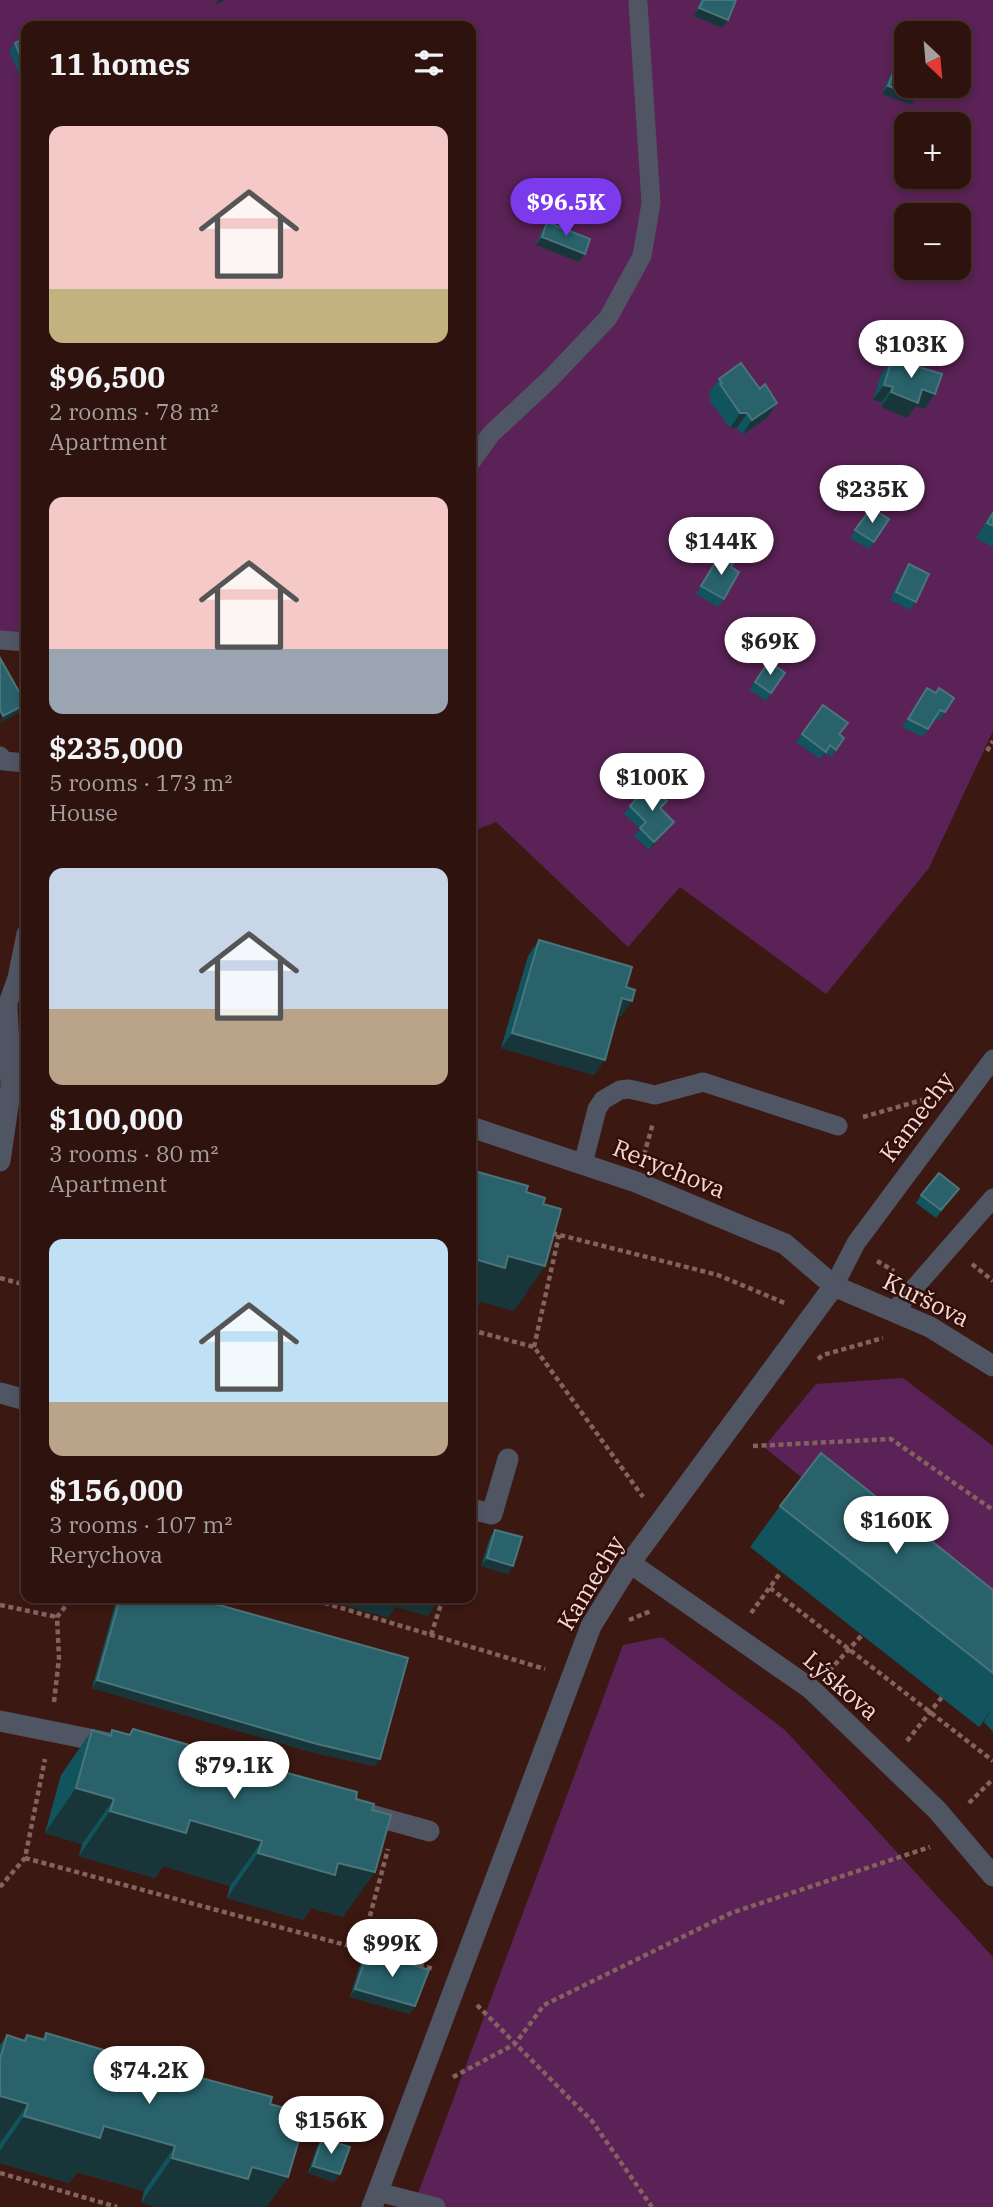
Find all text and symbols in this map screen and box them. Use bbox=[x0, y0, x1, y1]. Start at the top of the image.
north arrow bbox=[894, 21, 971, 98]
map controls bbox=[894, 21, 971, 280]
text: 11 homes bbox=[49, 44, 190, 83]
icon: filters bbox=[410, 44, 448, 82]
button: + bbox=[894, 112, 971, 189]
icon: home bbox=[186, 171, 312, 297]
pin: $96.5K bbox=[509, 178, 623, 238]
text: $96.5K bbox=[526, 186, 606, 216]
button: − bbox=[894, 203, 971, 280]
pin: $103K bbox=[862, 320, 960, 380]
text: $103K bbox=[875, 328, 947, 358]
text: $96,500 bbox=[49, 357, 165, 396]
text: 2 rooms · 78 m² bbox=[49, 396, 219, 426]
text: Apartment bbox=[49, 426, 167, 456]
pin: $235K bbox=[823, 466, 921, 525]
text: $235K bbox=[836, 473, 908, 503]
pin: $144K bbox=[672, 518, 770, 577]
text: $144K bbox=[685, 525, 757, 555]
icon: home bbox=[186, 542, 312, 668]
pin: $69K bbox=[729, 618, 811, 677]
text: $69K bbox=[741, 625, 799, 655]
text: $235,000 bbox=[49, 728, 183, 767]
pin: $100K bbox=[603, 754, 701, 813]
text: $100K bbox=[616, 761, 688, 791]
text: 5 rooms · 173 m² bbox=[49, 767, 232, 797]
text: House bbox=[49, 797, 118, 827]
icon: home bbox=[186, 913, 312, 1039]
street label: Kamechy bbox=[872, 1065, 961, 1168]
text: $100,000 bbox=[49, 1099, 183, 1138]
street label: Rerychova bbox=[608, 1131, 730, 1205]
text: 3 rooms · 80 m² bbox=[49, 1138, 219, 1168]
text: Apartment bbox=[49, 1168, 167, 1198]
street label: Kuršova bbox=[878, 1264, 975, 1334]
icon: home bbox=[186, 1284, 312, 1410]
text: $156,000 bbox=[49, 1470, 183, 1509]
pin: $160K bbox=[847, 1496, 945, 1556]
text: $160K bbox=[860, 1504, 932, 1534]
text: 3 rooms · 107 m² bbox=[49, 1509, 232, 1539]
street label: Kamechy bbox=[549, 1529, 631, 1636]
text: Rerychova bbox=[49, 1539, 163, 1569]
street label: Lýskova bbox=[797, 1644, 886, 1727]
pin: $79.1K bbox=[177, 1742, 291, 1801]
text: $79.1K bbox=[194, 1749, 274, 1779]
pin: $99K bbox=[351, 1920, 433, 1979]
text: $99K bbox=[363, 1927, 421, 1957]
pin: $74.2K bbox=[92, 2046, 206, 2106]
text: $74.2K bbox=[109, 2054, 189, 2084]
pin: $156K bbox=[282, 2096, 380, 2156]
text: $156K bbox=[295, 2104, 367, 2134]

